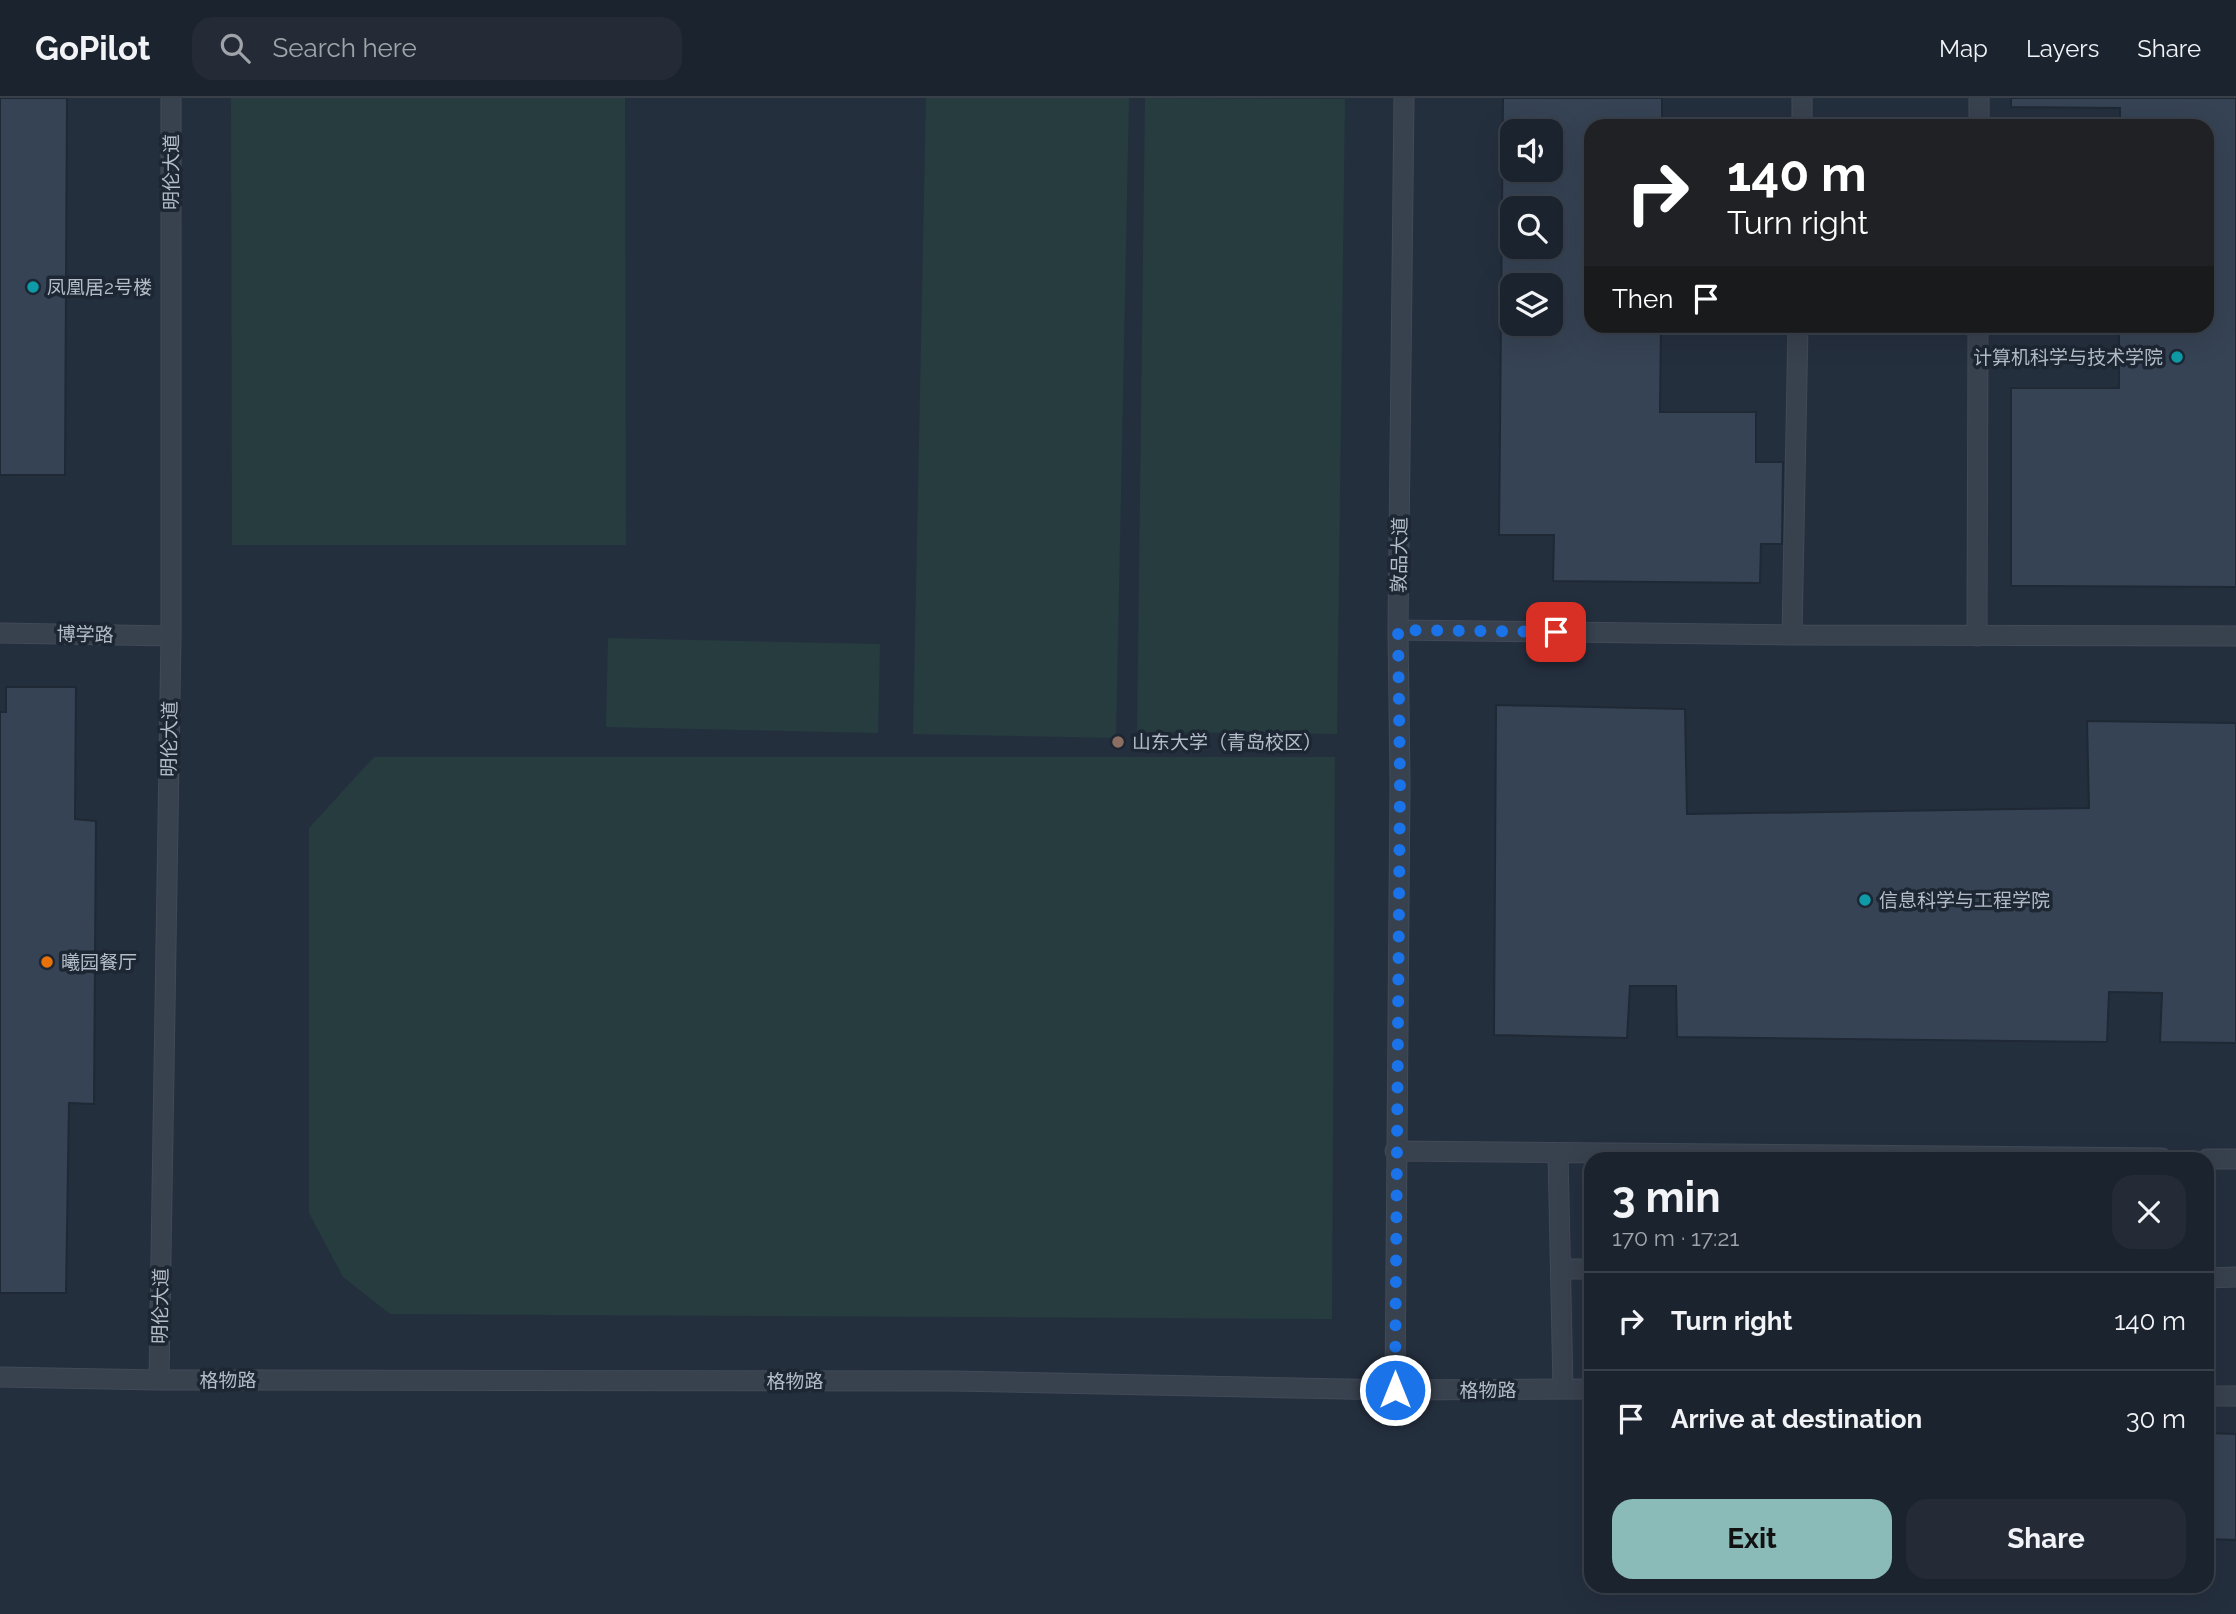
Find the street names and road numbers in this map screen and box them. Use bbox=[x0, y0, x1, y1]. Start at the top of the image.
street label: 明伦大道 bbox=[160, 134, 182, 210]
street label: 敦品大道 bbox=[1387, 517, 1411, 593]
street label: 博学路 bbox=[56, 623, 114, 645]
street label: 明伦大道 bbox=[157, 701, 181, 777]
street label: 明伦大道 bbox=[148, 1268, 172, 1344]
street label: 格物路 bbox=[199, 1369, 257, 1391]
street label: 格物路 bbox=[766, 1370, 824, 1392]
street label: 格物路 bbox=[1459, 1379, 1517, 1401]

